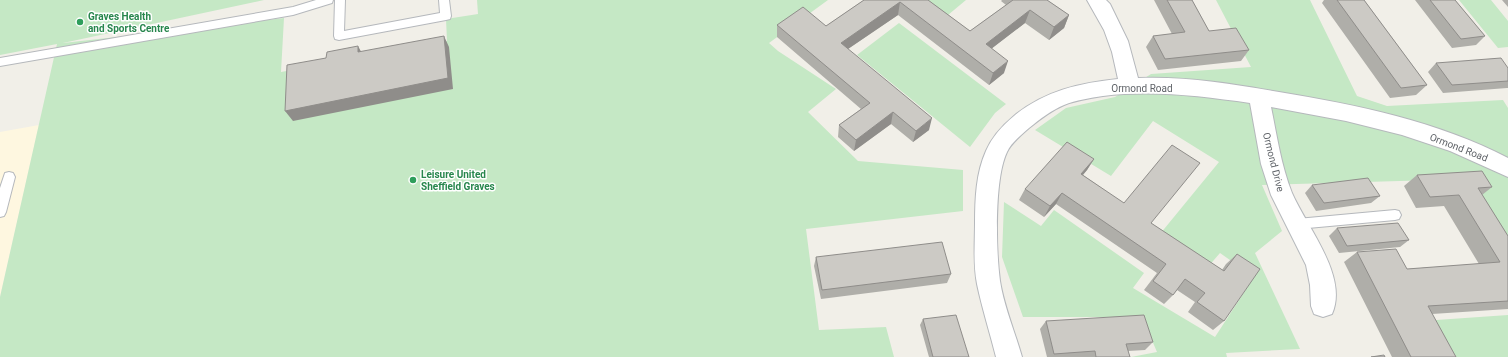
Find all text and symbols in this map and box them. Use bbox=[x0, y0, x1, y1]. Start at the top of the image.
place label: Graves Health and Sports Centre bbox=[88, 11, 170, 34]
marker: Graves Health and Sports Centre bbox=[75, 17, 85, 27]
street label: Ormond Road bbox=[1111, 83, 1173, 94]
street label: Ormond Drive bbox=[1261, 131, 1286, 193]
street label: Ormond Road bbox=[1428, 131, 1489, 164]
place label: Leisure United Sheffield Graves bbox=[421, 169, 495, 192]
marker: Leisure United Sheffield Graves bbox=[408, 175, 418, 185]

